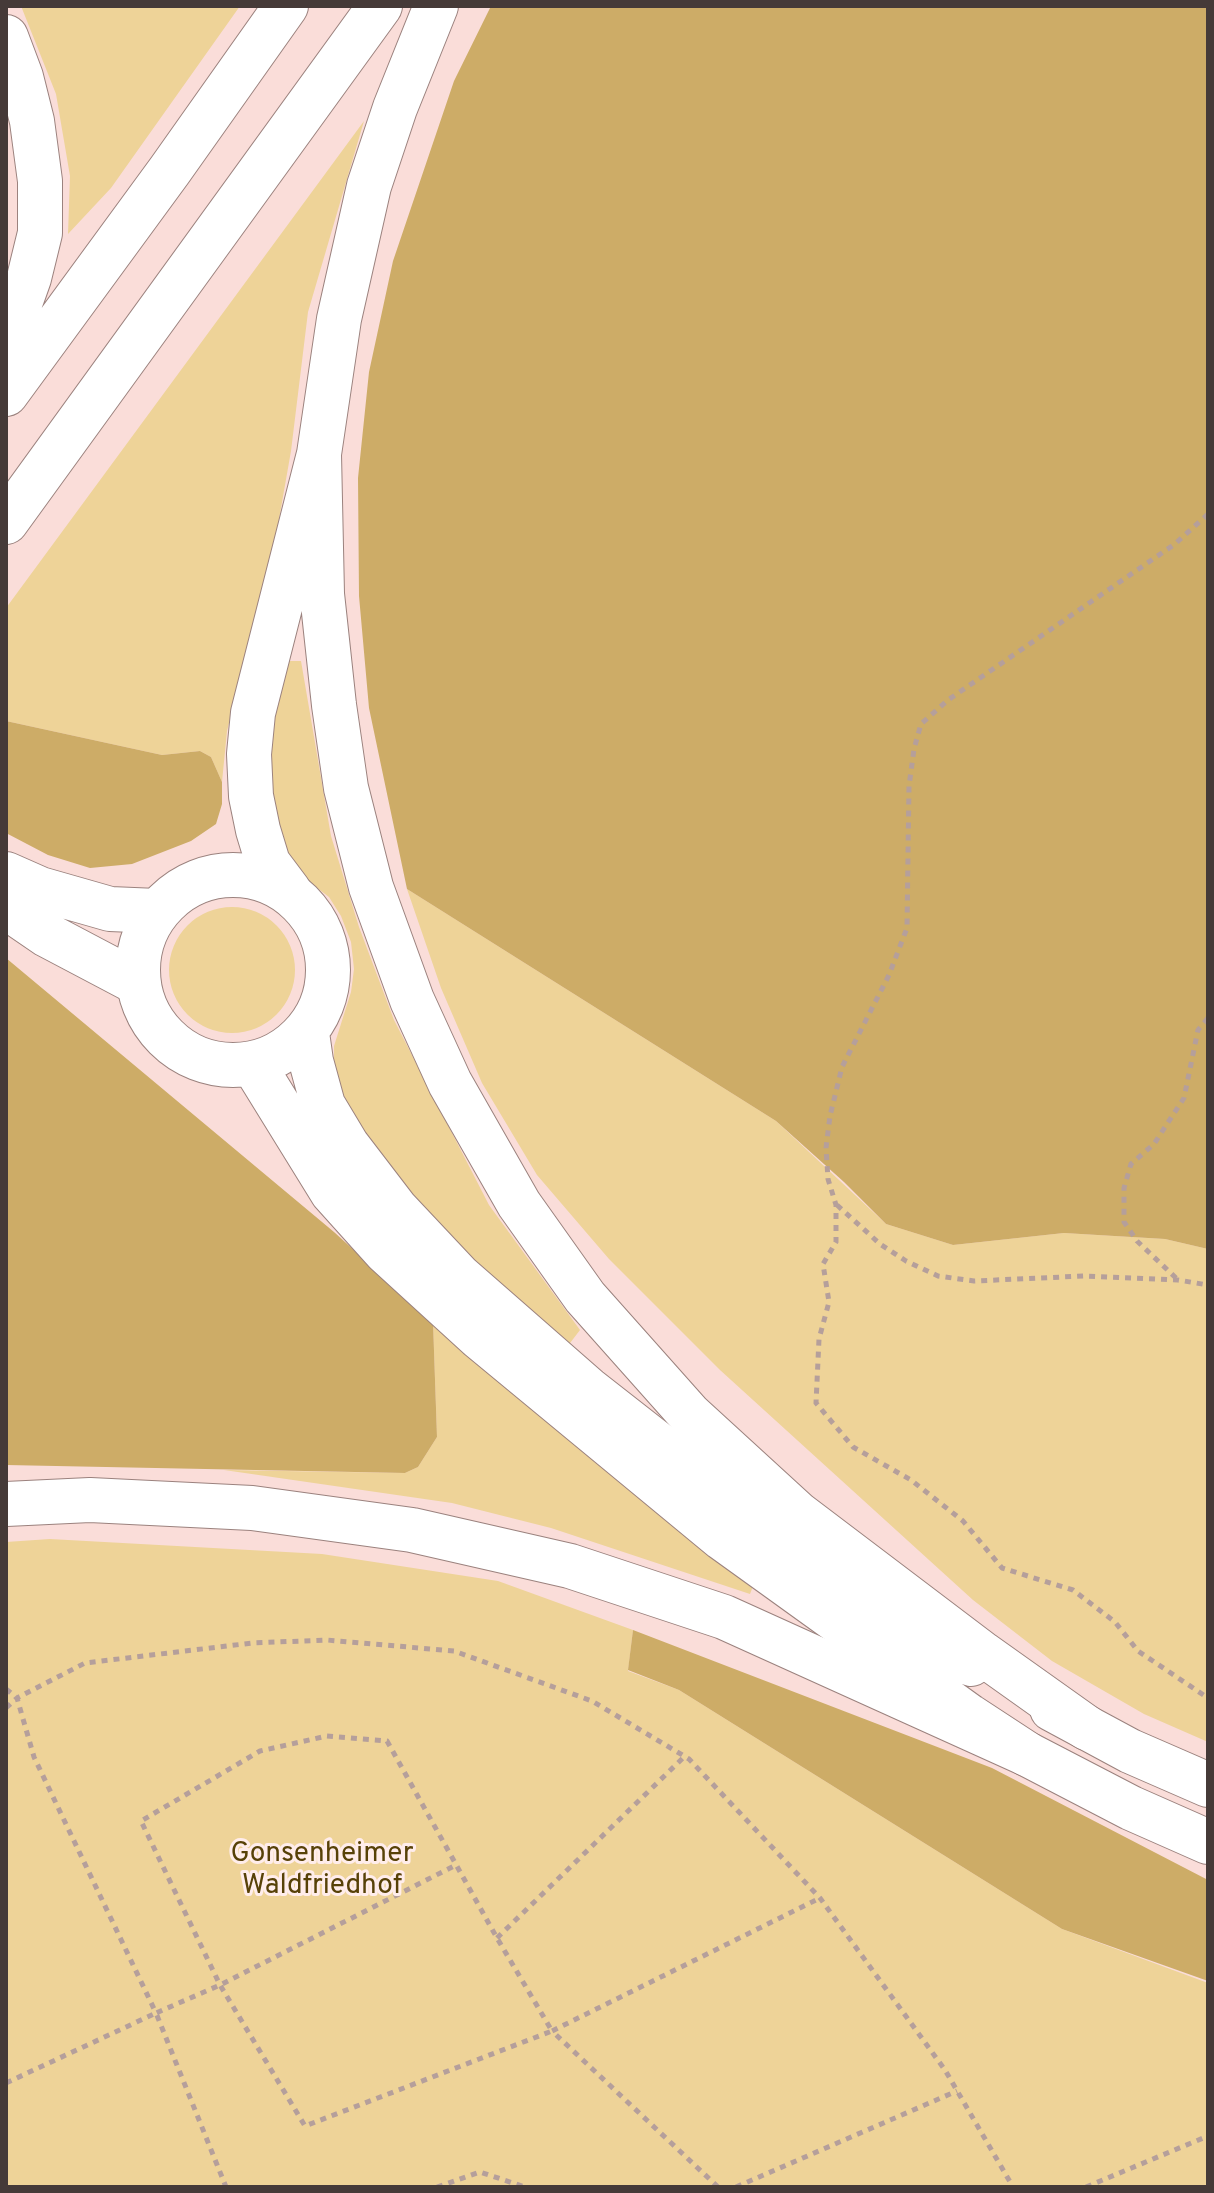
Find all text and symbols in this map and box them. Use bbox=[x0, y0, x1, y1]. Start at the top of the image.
park label: Gonsenheimer Waldfriedhof bbox=[230, 1838, 414, 1904]

